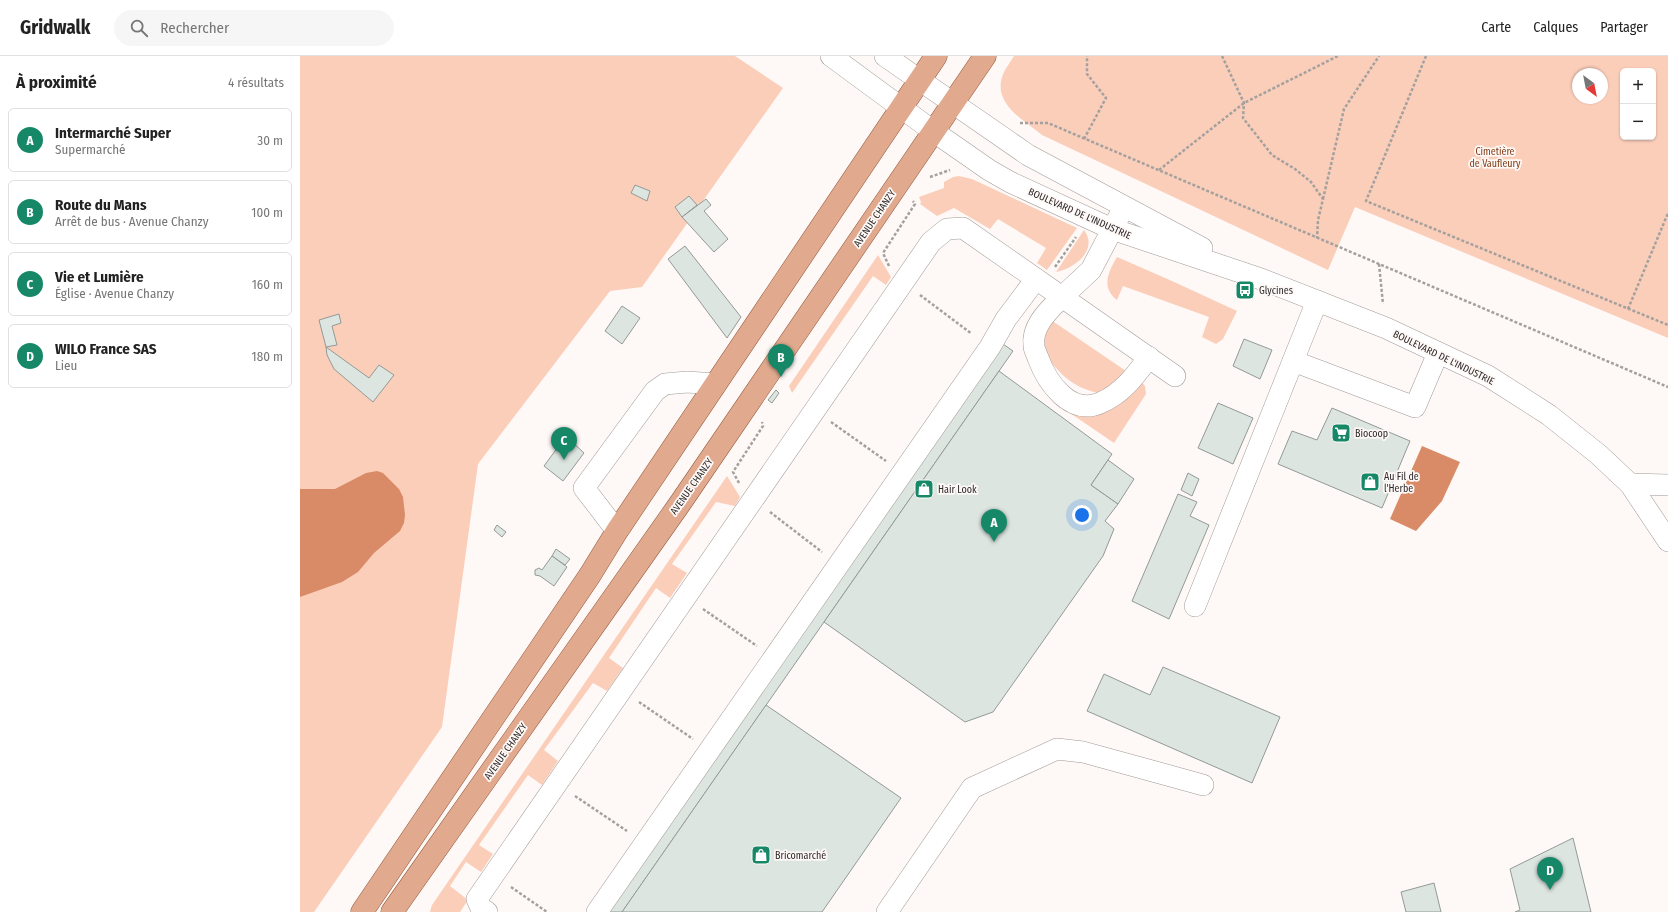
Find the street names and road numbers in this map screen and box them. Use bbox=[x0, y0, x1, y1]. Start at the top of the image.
street label: BOULEVARD DE L'INDUSTRIE bbox=[1026, 186, 1133, 242]
street label: AVENUE CHANZY bbox=[851, 188, 898, 249]
street label: BOULEVARD DE L'INDUSTRIE bbox=[1391, 328, 1496, 388]
street label: AVENUE CHANZY bbox=[668, 456, 716, 517]
street label: AVENUE CHANZY bbox=[482, 721, 530, 782]

